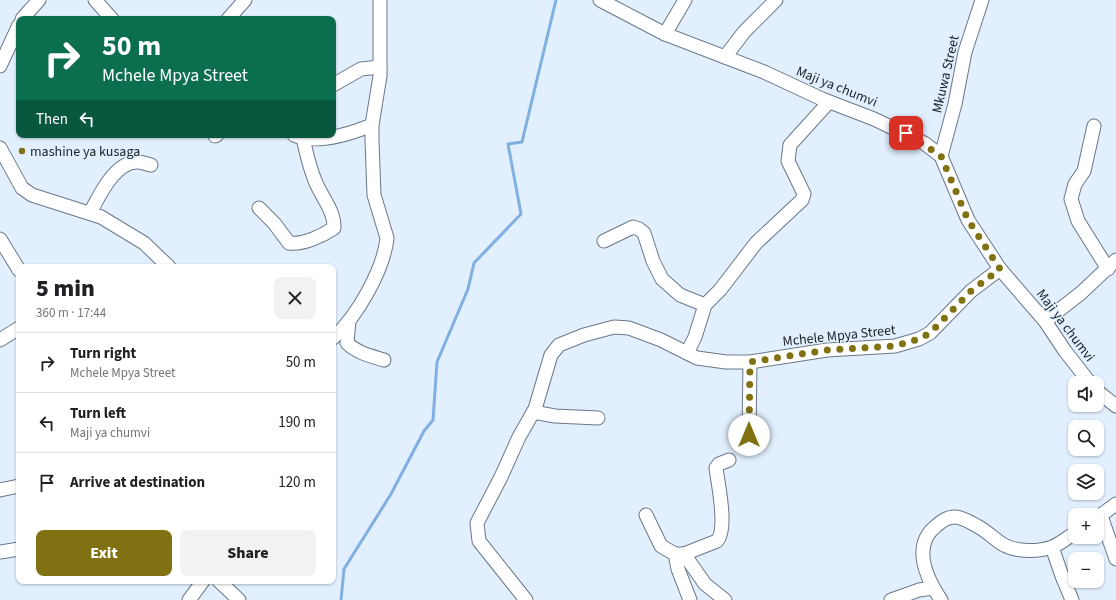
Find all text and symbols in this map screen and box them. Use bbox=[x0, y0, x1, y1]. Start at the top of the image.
text: 50 m bbox=[102, 26, 161, 66]
icon: right bbox=[36, 32, 88, 84]
street label: Mkuwa Street bbox=[927, 33, 965, 115]
street label: Maji ya chumvi bbox=[793, 61, 880, 112]
text: Mchele Mpya Street bbox=[102, 63, 248, 88]
icon: left bbox=[76, 108, 98, 130]
text: Then bbox=[36, 109, 68, 130]
pin bbox=[889, 116, 923, 150]
icon: arrive bbox=[895, 122, 917, 144]
place label: mashine ya kusaga bbox=[30, 142, 140, 162]
marker: mashine ya kusaga bbox=[17, 146, 27, 156]
text: 5 min bbox=[36, 271, 95, 306]
button: close bbox=[274, 277, 316, 319]
street label: Maji ya chumvi bbox=[1031, 285, 1099, 366]
text: 360 m · 17:44 bbox=[36, 304, 106, 322]
street label: Mchele Mpya Street bbox=[782, 320, 897, 352]
text: Turn right bbox=[70, 343, 136, 364]
icon: right bbox=[36, 352, 58, 374]
text: 50 m bbox=[286, 352, 316, 373]
text: Mchele Mpya Street bbox=[70, 364, 175, 382]
map controls bbox=[1068, 376, 1104, 588]
button: sound bbox=[1068, 376, 1104, 412]
text: Turn left bbox=[70, 403, 126, 424]
icon: left bbox=[36, 412, 58, 434]
text: 190 m bbox=[278, 412, 316, 433]
position arrow bbox=[728, 414, 770, 456]
button: search bbox=[1068, 420, 1104, 456]
text: Maji ya chumvi bbox=[70, 424, 150, 442]
button: layers bbox=[1068, 464, 1104, 500]
icon: arrive bbox=[36, 472, 58, 494]
text: Arrive at destination bbox=[70, 472, 205, 493]
text: 120 m bbox=[278, 472, 316, 493]
button: + bbox=[1068, 508, 1104, 544]
button: Exit bbox=[36, 530, 172, 576]
button: Share bbox=[180, 530, 316, 576]
button: − bbox=[1068, 552, 1104, 588]

